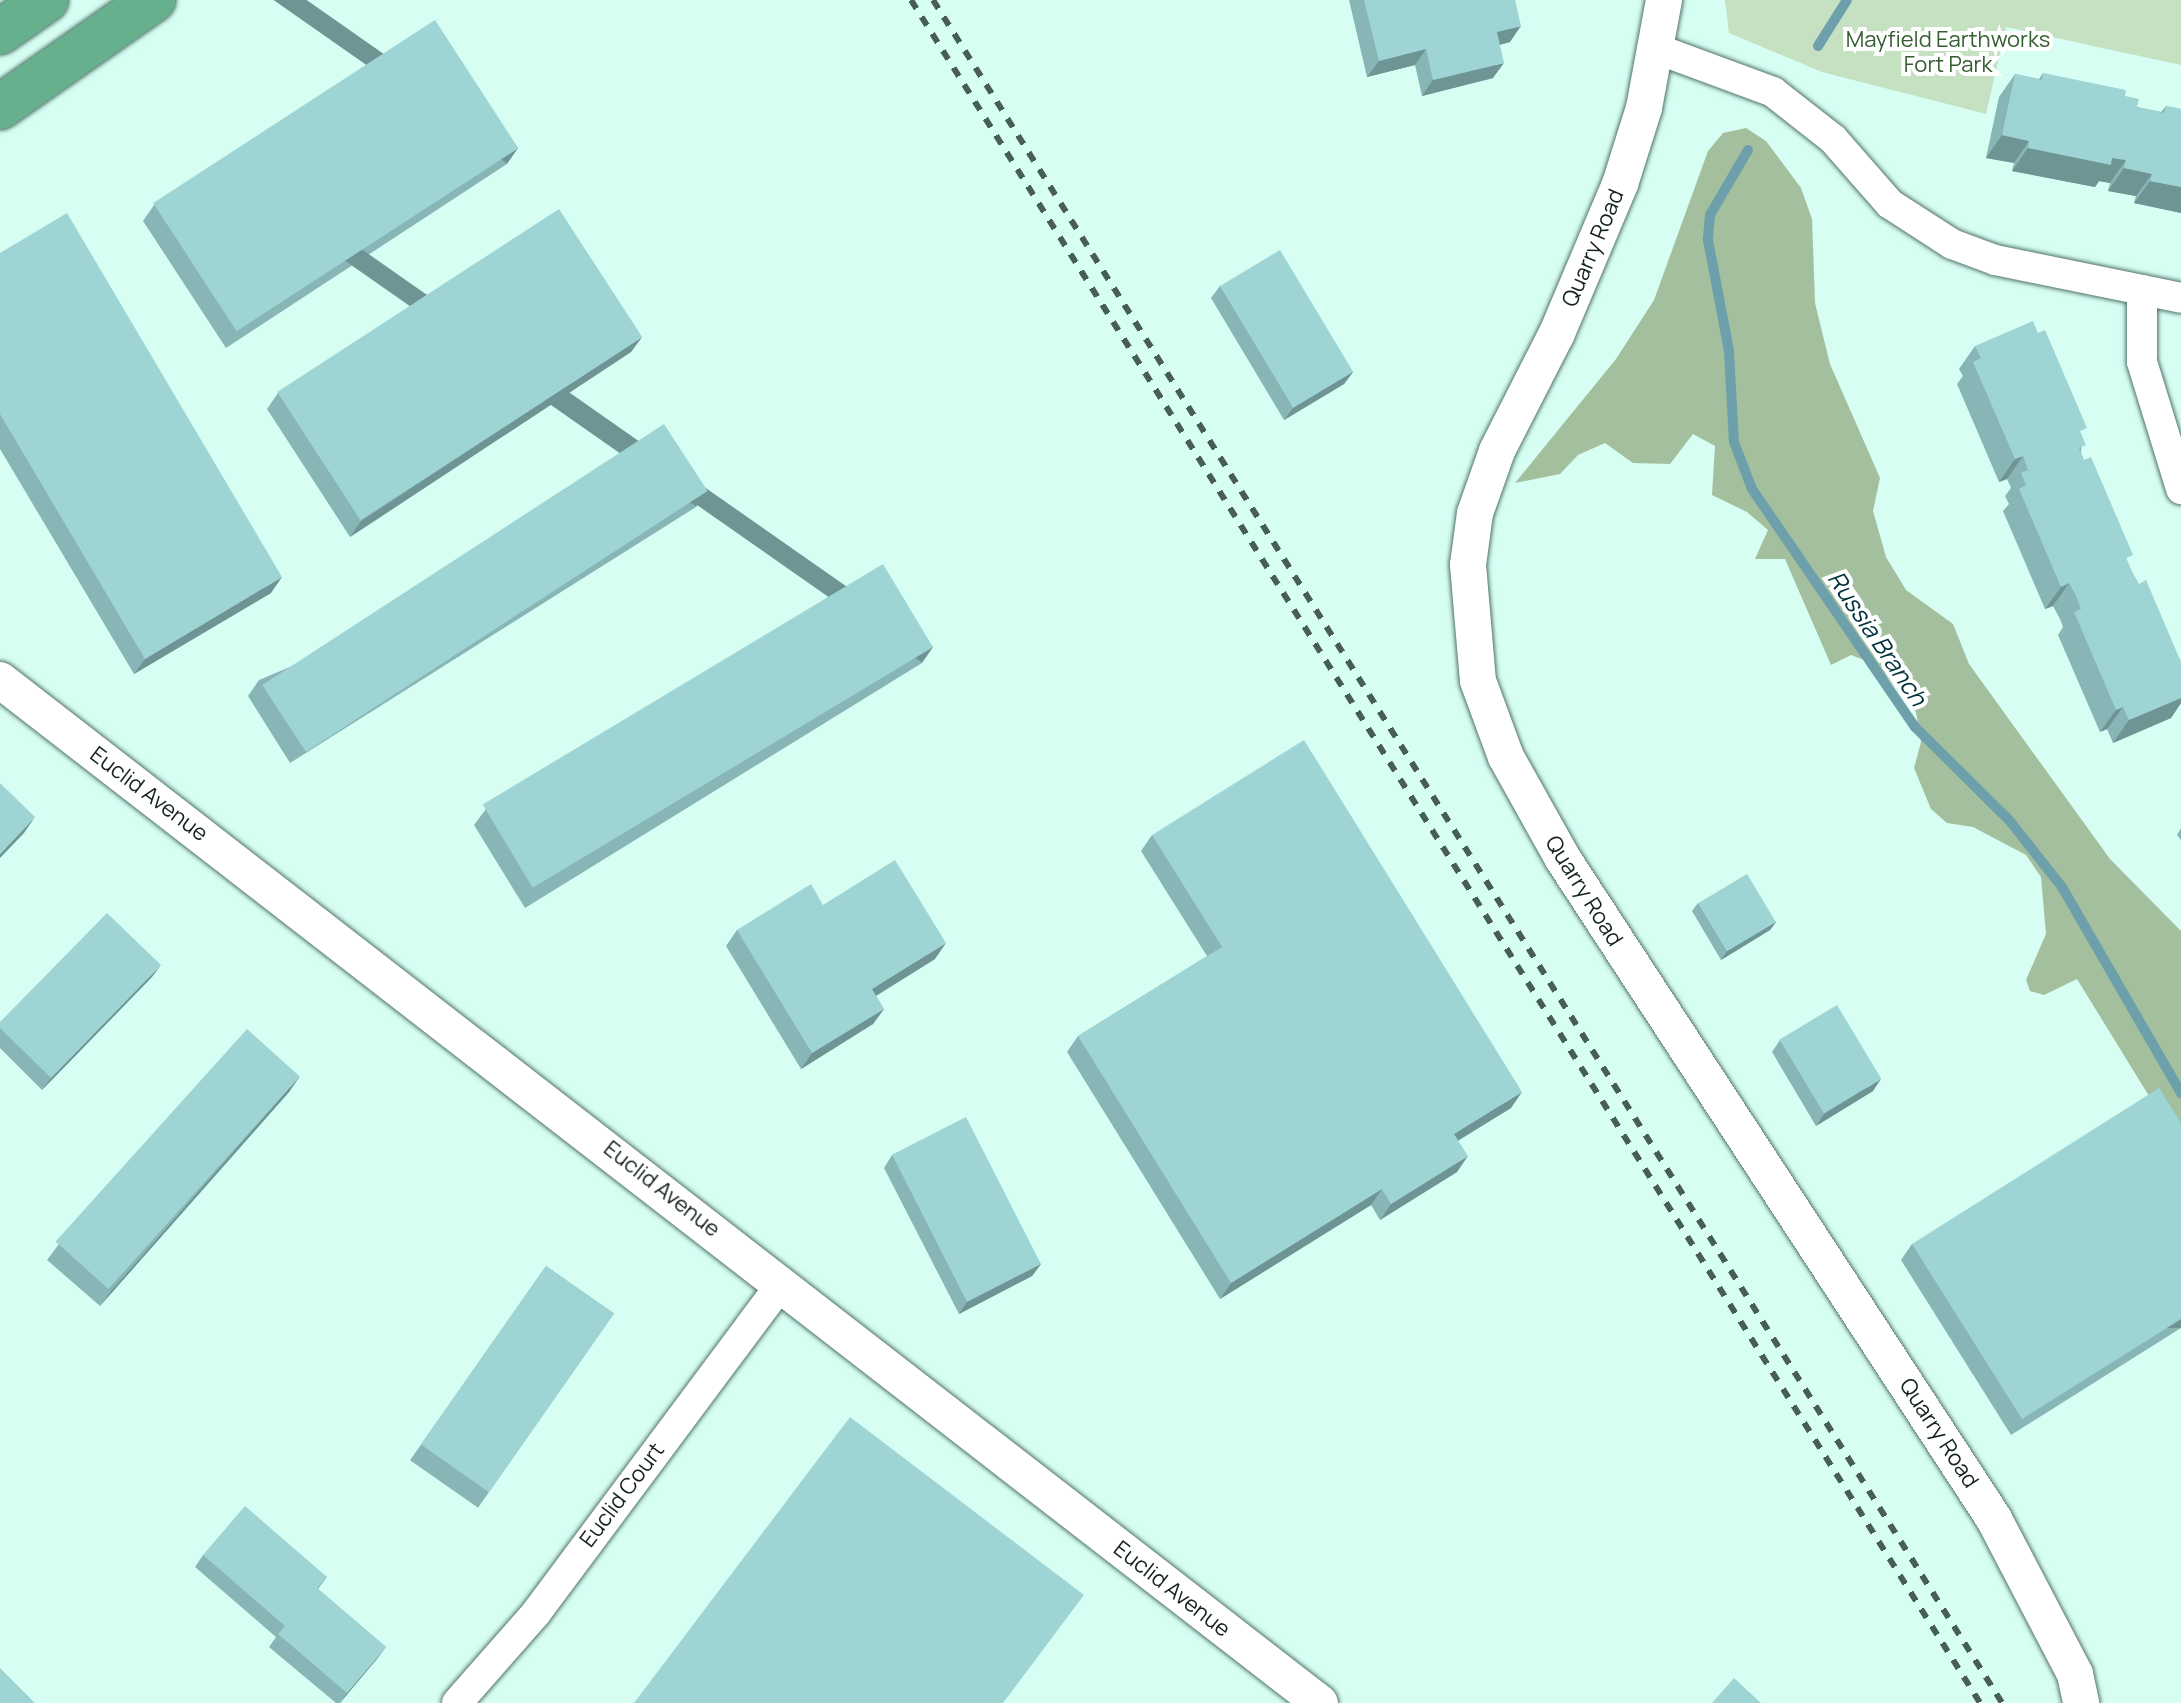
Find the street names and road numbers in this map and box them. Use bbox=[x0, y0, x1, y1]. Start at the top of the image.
street label: Quarry Road bbox=[1556, 185, 1630, 311]
street label: Euclid Avenue bbox=[85, 741, 213, 847]
street label: Quarry Road bbox=[1540, 831, 1628, 951]
street label: Euclid Avenue bbox=[599, 1135, 725, 1243]
street label: Quarry Road bbox=[1894, 1373, 1984, 1493]
street label: Euclid Court bbox=[574, 1438, 670, 1552]
street label: Euclid Avenue bbox=[1109, 1535, 1235, 1643]

